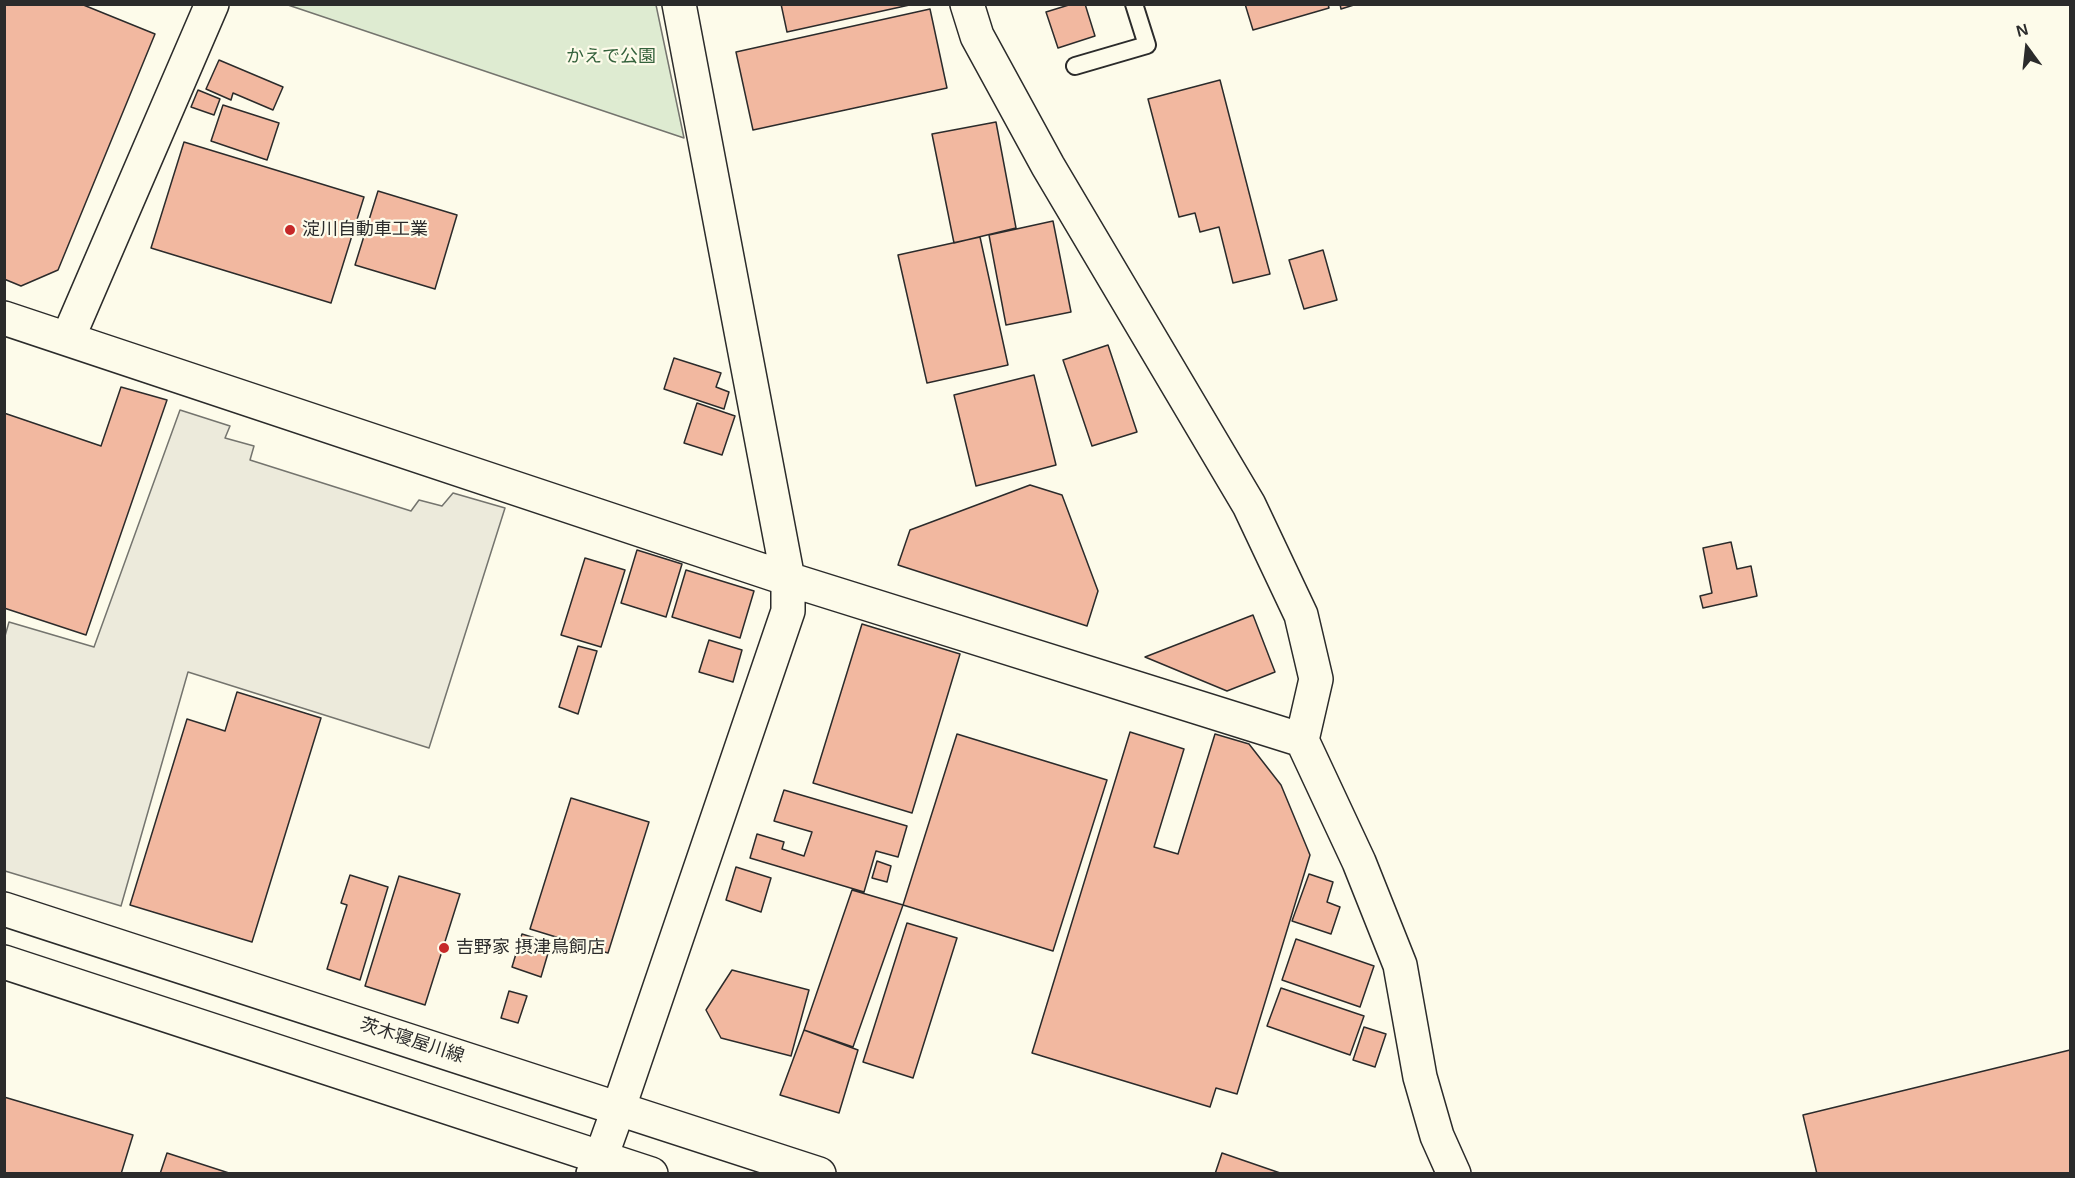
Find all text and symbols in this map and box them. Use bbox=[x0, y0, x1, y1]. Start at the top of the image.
north arrow bbox=[1997, 18, 2057, 78]
text: N bbox=[2014, 20, 2030, 40]
park label: かえで公園 bbox=[566, 46, 656, 68]
place label: 淀川自動車工業 bbox=[302, 219, 428, 241]
marker: 淀川自動車工業 bbox=[283, 223, 297, 237]
place label: 吉野家 摂津鳥飼店 bbox=[456, 937, 605, 959]
marker: 吉野家 摂津鳥飼店 bbox=[437, 941, 451, 955]
street label: 茨木寝屋川線 bbox=[357, 1014, 467, 1068]

